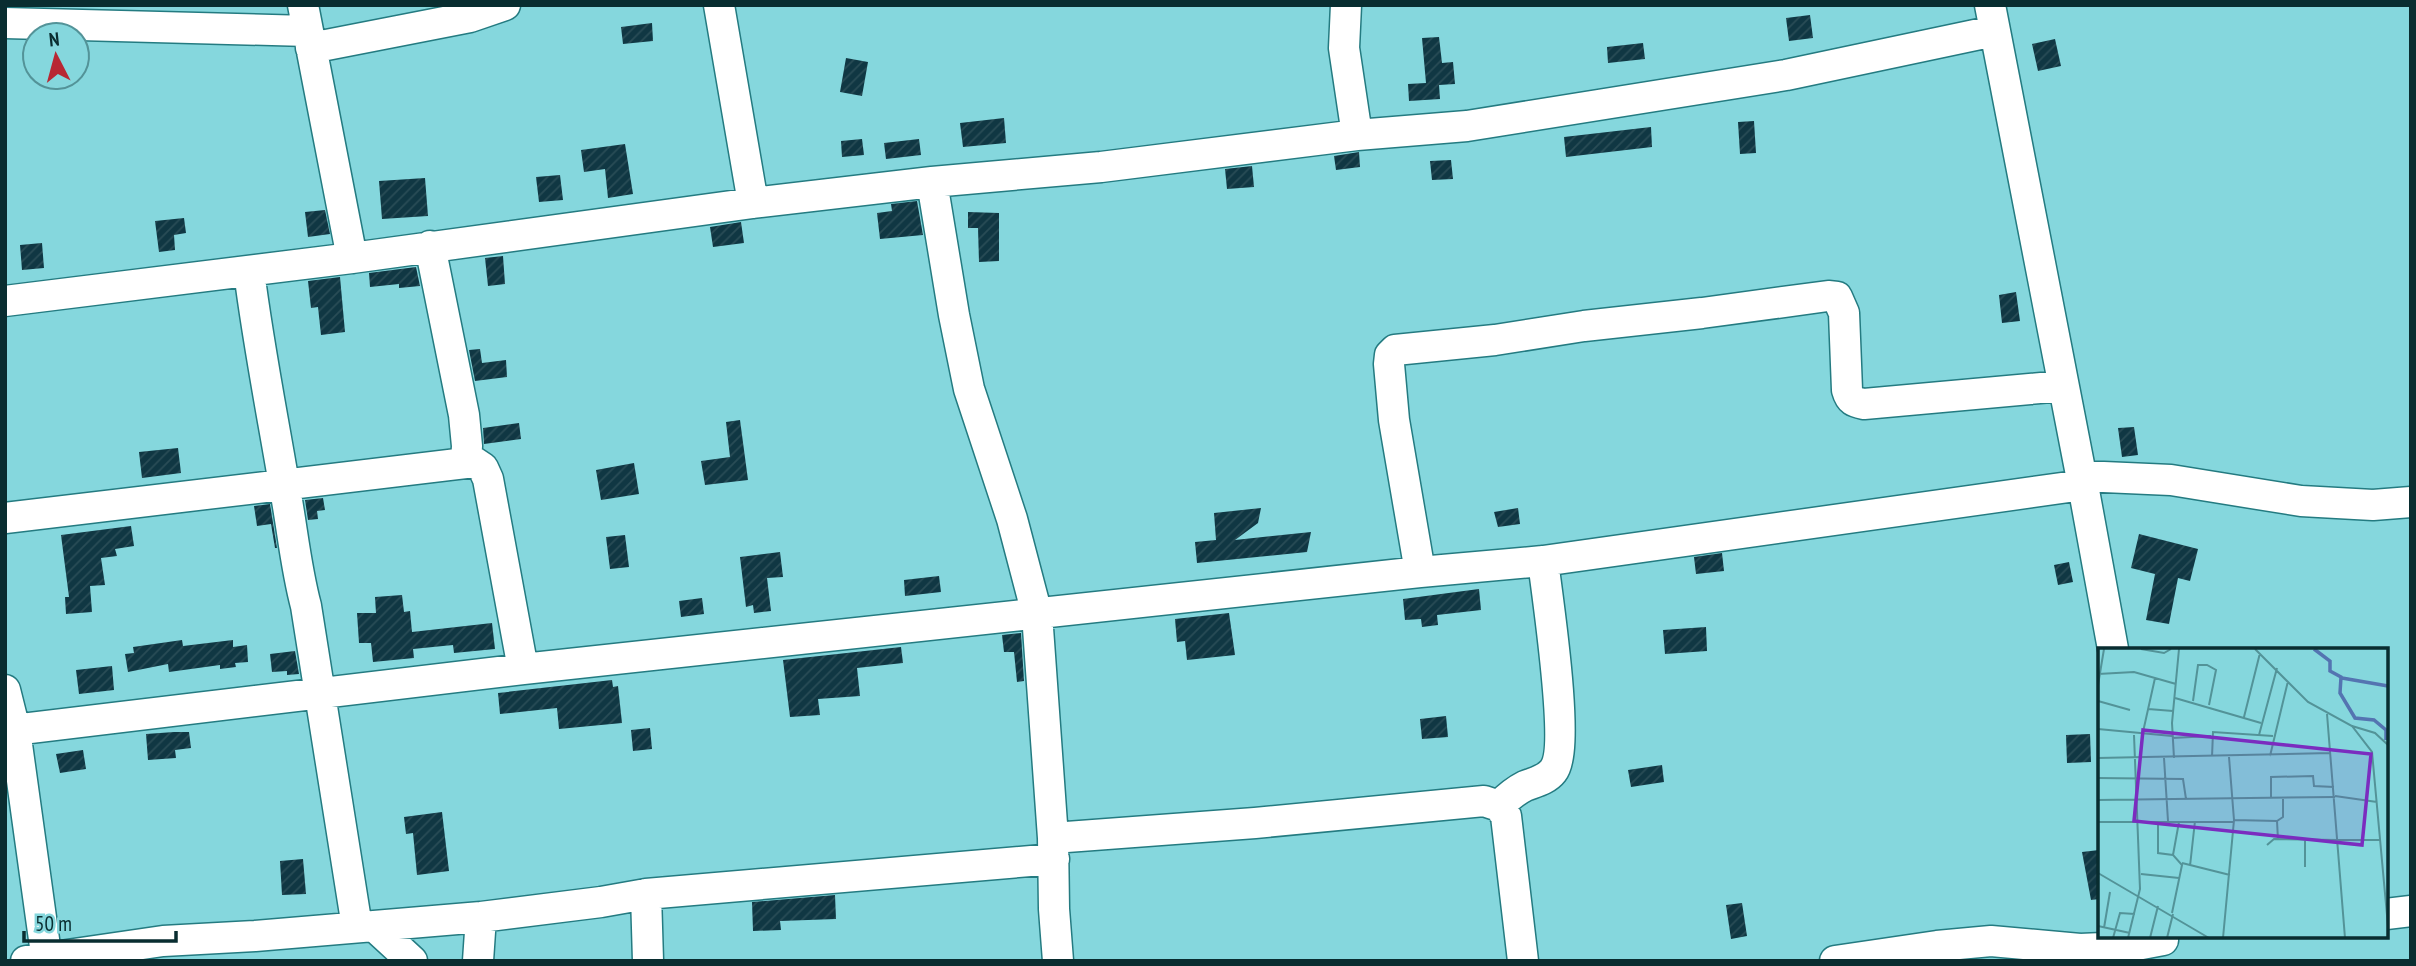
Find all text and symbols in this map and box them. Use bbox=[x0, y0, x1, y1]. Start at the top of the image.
north arrow bbox=[21, 21, 91, 91]
text: N bbox=[48, 27, 61, 52]
inset map bbox=[2098, 648, 2388, 938]
scale bar bbox=[24, 900, 177, 944]
text: 50 m bbox=[35, 910, 72, 937]

